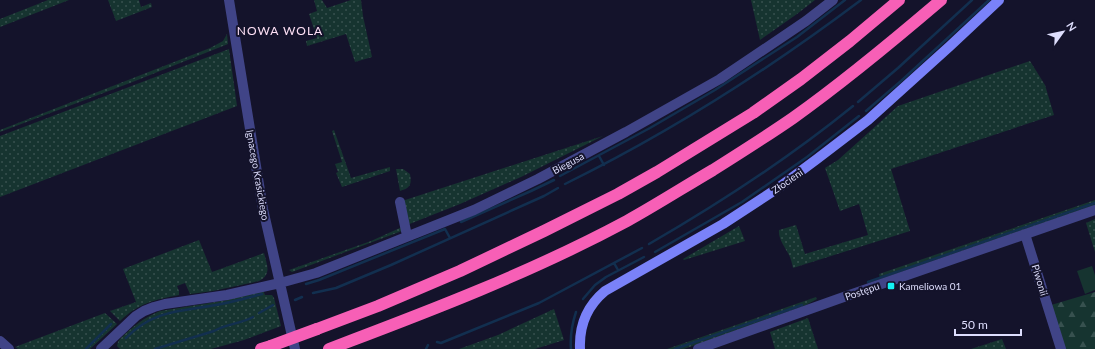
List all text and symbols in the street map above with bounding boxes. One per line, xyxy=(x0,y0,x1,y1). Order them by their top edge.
north arrow xyxy=(1043,12,1083,52)
text: N xyxy=(1064,19,1080,33)
district label: NOWA WOLA xyxy=(237,23,323,38)
street label: Ignacego Krasickiego xyxy=(244,129,272,222)
street label: Biegusa xyxy=(550,150,586,176)
street label: Złocieni xyxy=(769,166,805,196)
street label: Piwonii xyxy=(1030,263,1050,297)
street label: Postępu xyxy=(843,280,881,302)
place label: Kameliowa 01 xyxy=(899,280,962,292)
marker: Kameliowa 01 xyxy=(886,281,896,291)
scale bar xyxy=(955,311,1021,337)
text: 50 m xyxy=(961,317,988,332)

